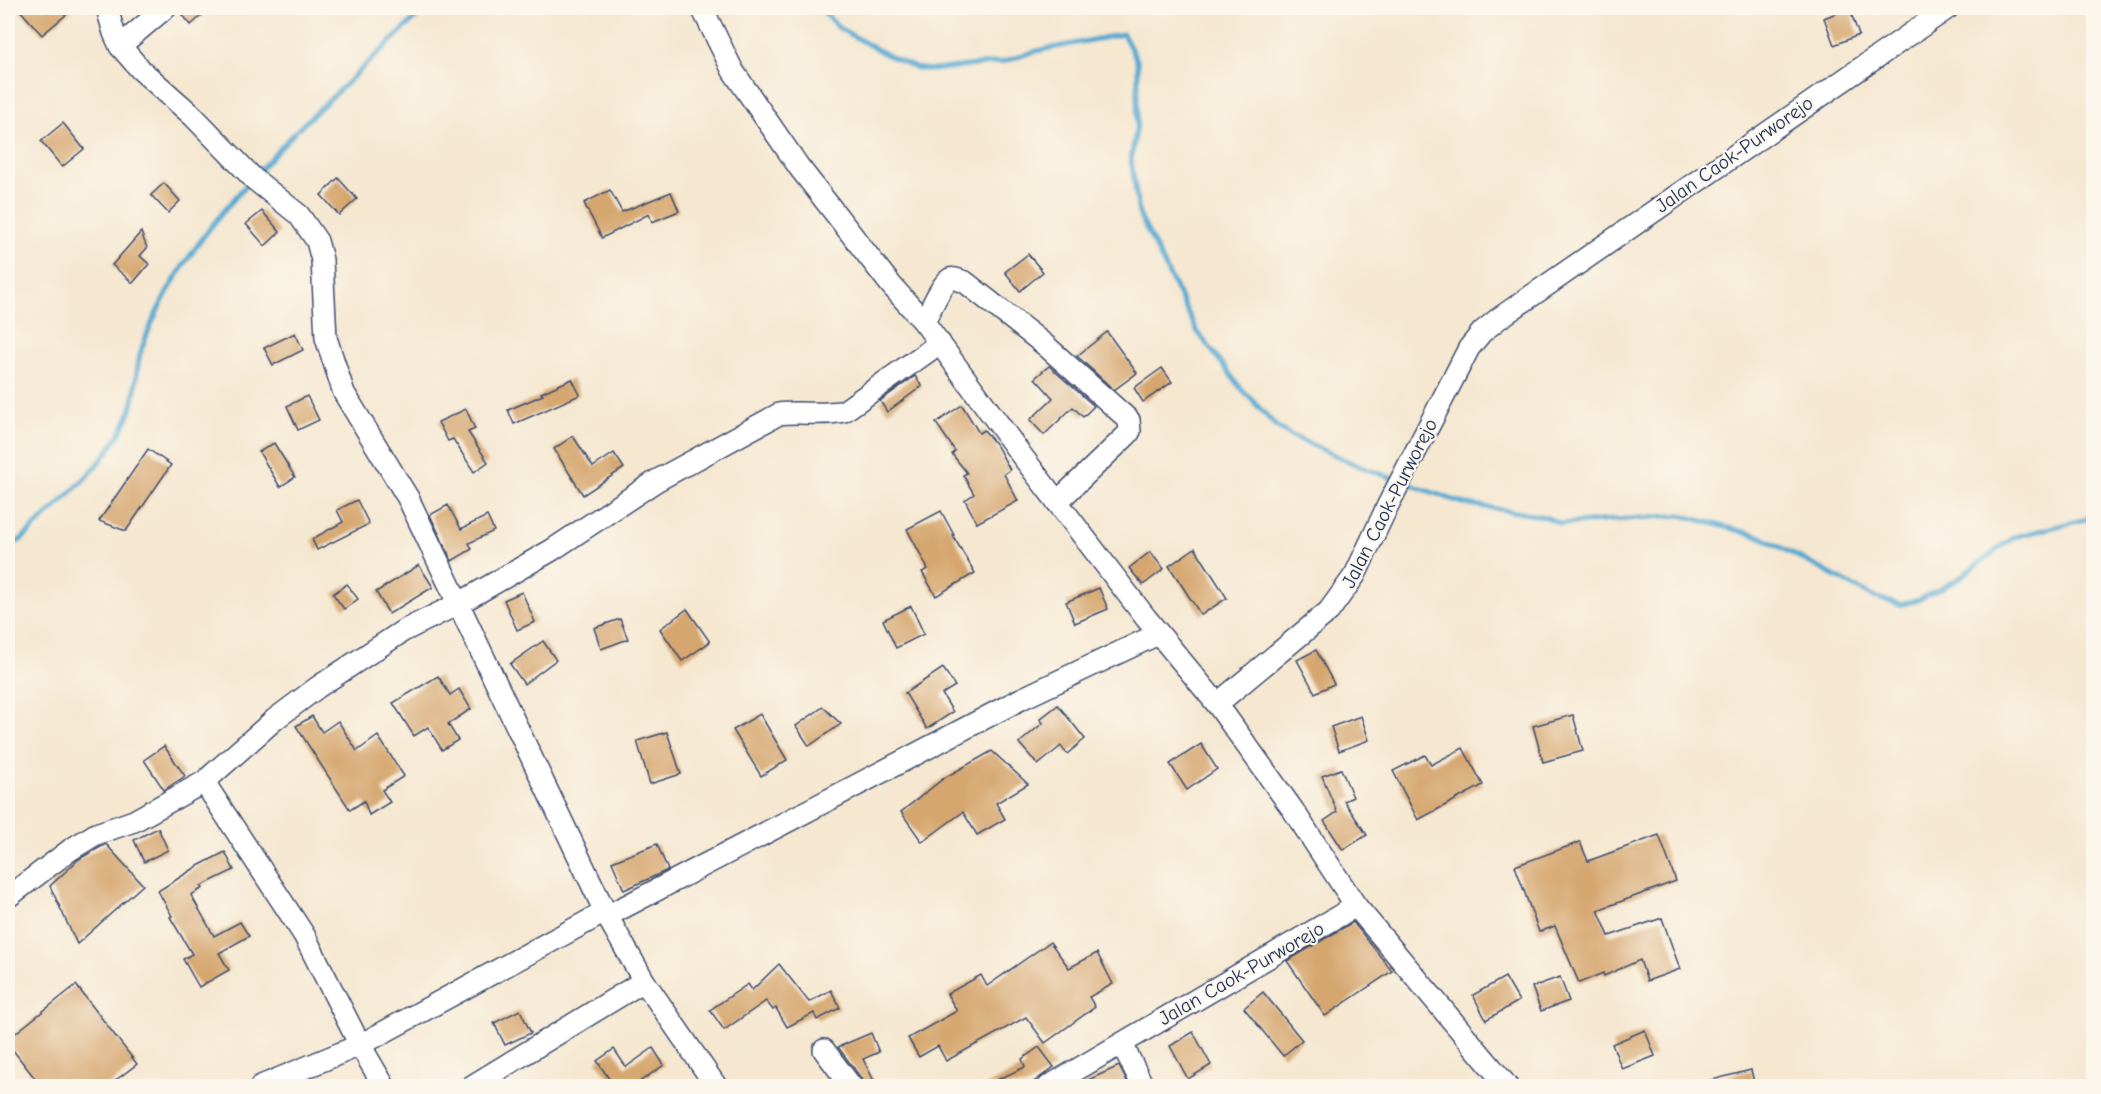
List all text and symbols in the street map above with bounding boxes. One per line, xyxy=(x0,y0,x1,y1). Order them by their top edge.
street label: Jalan Caok-Purworejo xyxy=(1651,91,1818,218)
street label: Jalan Caok-Purworejo xyxy=(1337,415,1442,592)
street label: Jalan Caok-Purworejo xyxy=(1154,917,1328,1030)

